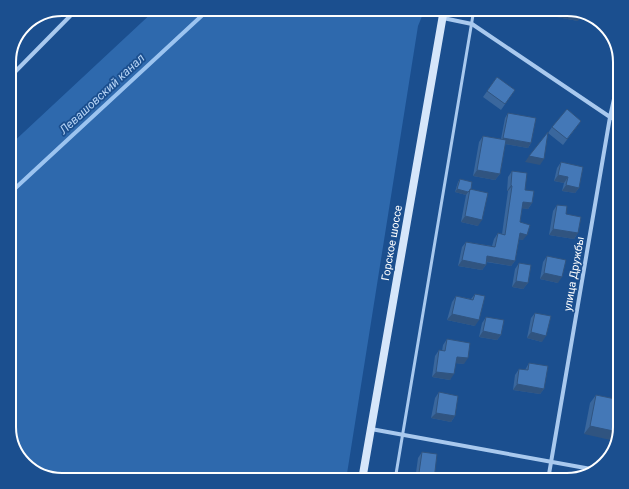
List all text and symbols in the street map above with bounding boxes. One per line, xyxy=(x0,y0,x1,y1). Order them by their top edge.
water label: Левашовский канал xyxy=(56,51,148,138)
street label: Горское шоссе xyxy=(379,204,405,282)
street label: улица Дружбы xyxy=(561,236,587,312)

